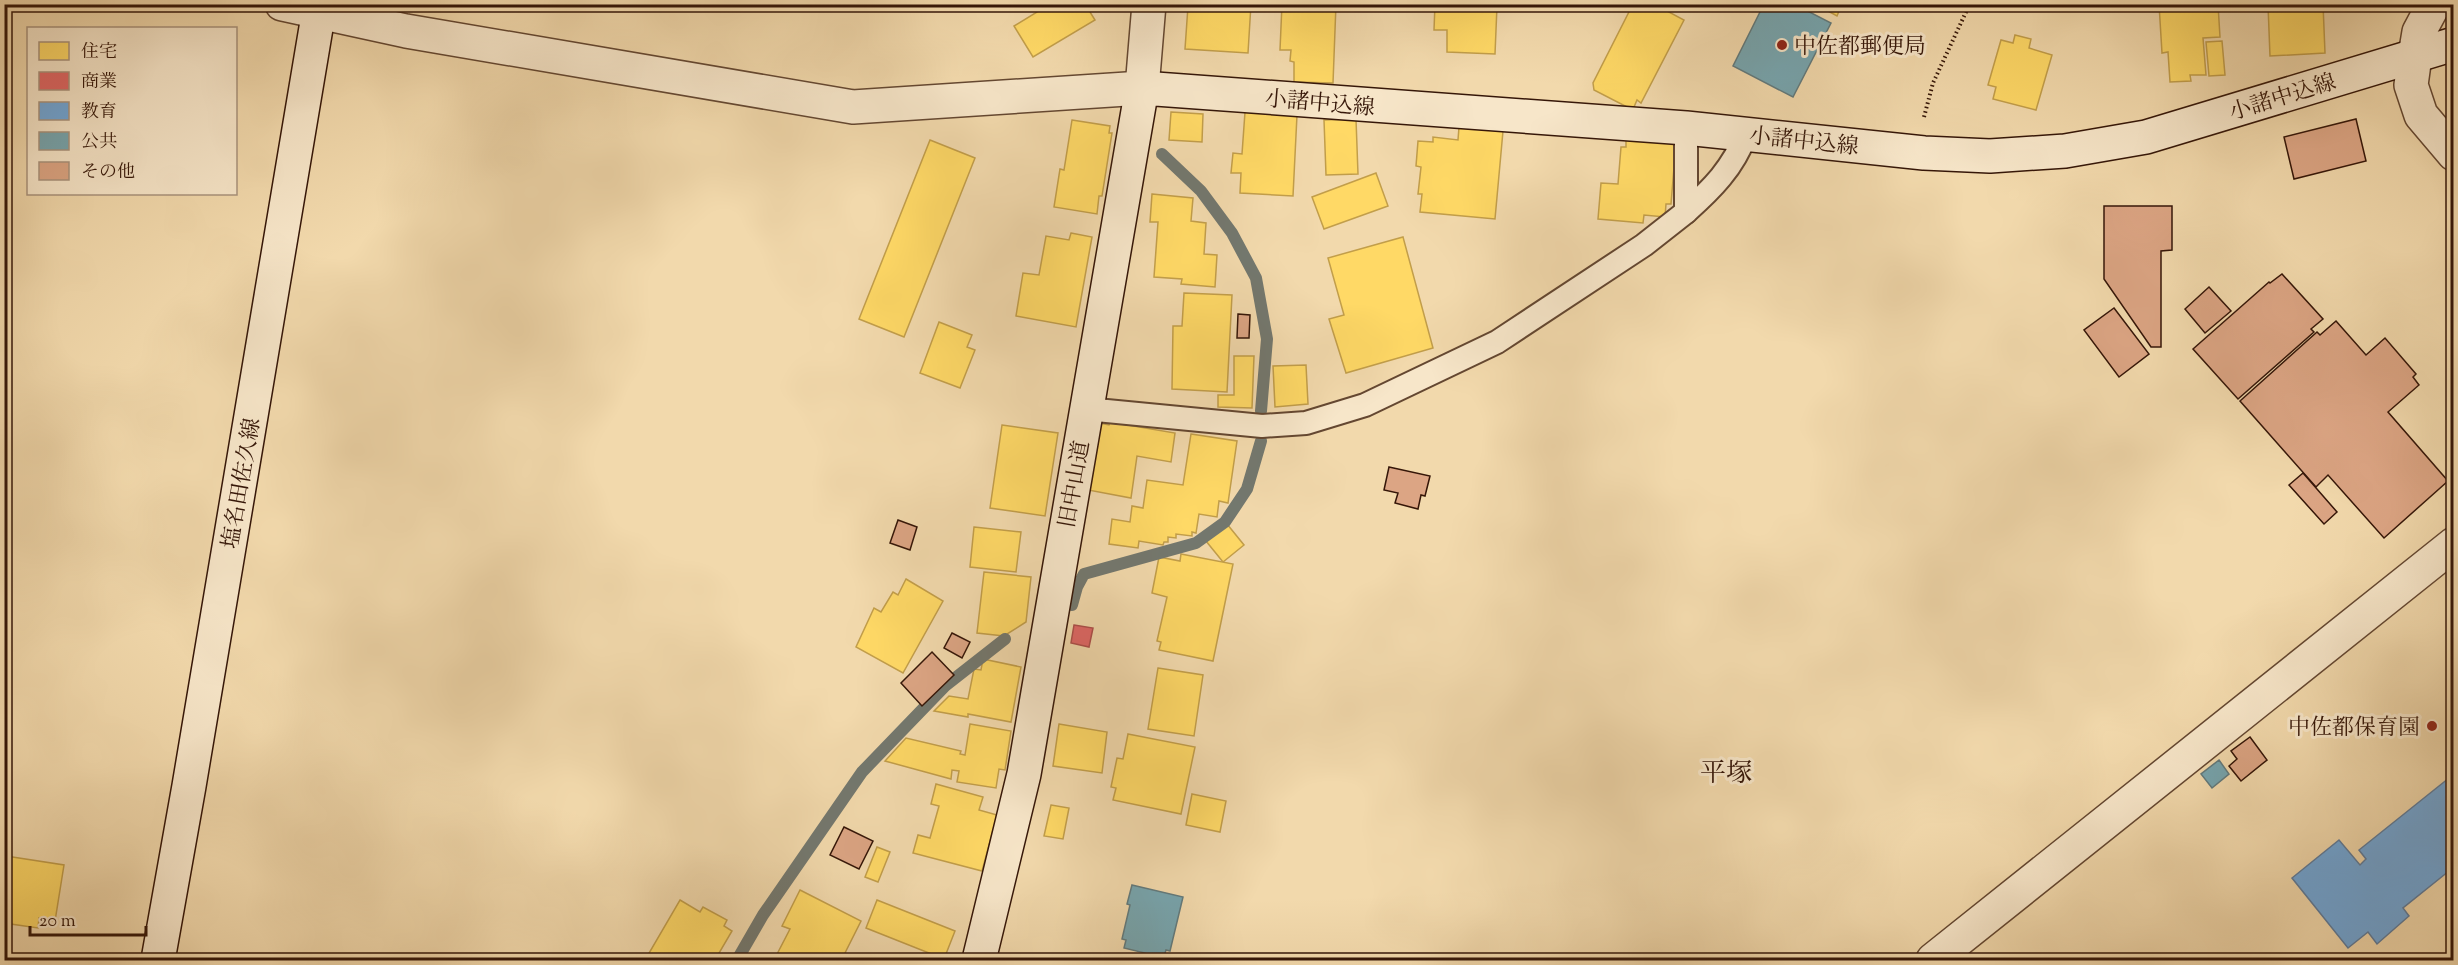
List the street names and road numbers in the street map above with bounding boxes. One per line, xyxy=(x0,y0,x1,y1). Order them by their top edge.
street label: 小諸中込線 xyxy=(2226,67,2340,130)
street label: 小諸中込線 xyxy=(1264,84,1376,126)
street label: 小諸中込線 xyxy=(1747,121,1860,165)
street label: 塩名田佐久線 xyxy=(216,416,270,551)
street label: 旧中山道 xyxy=(1053,438,1099,531)

